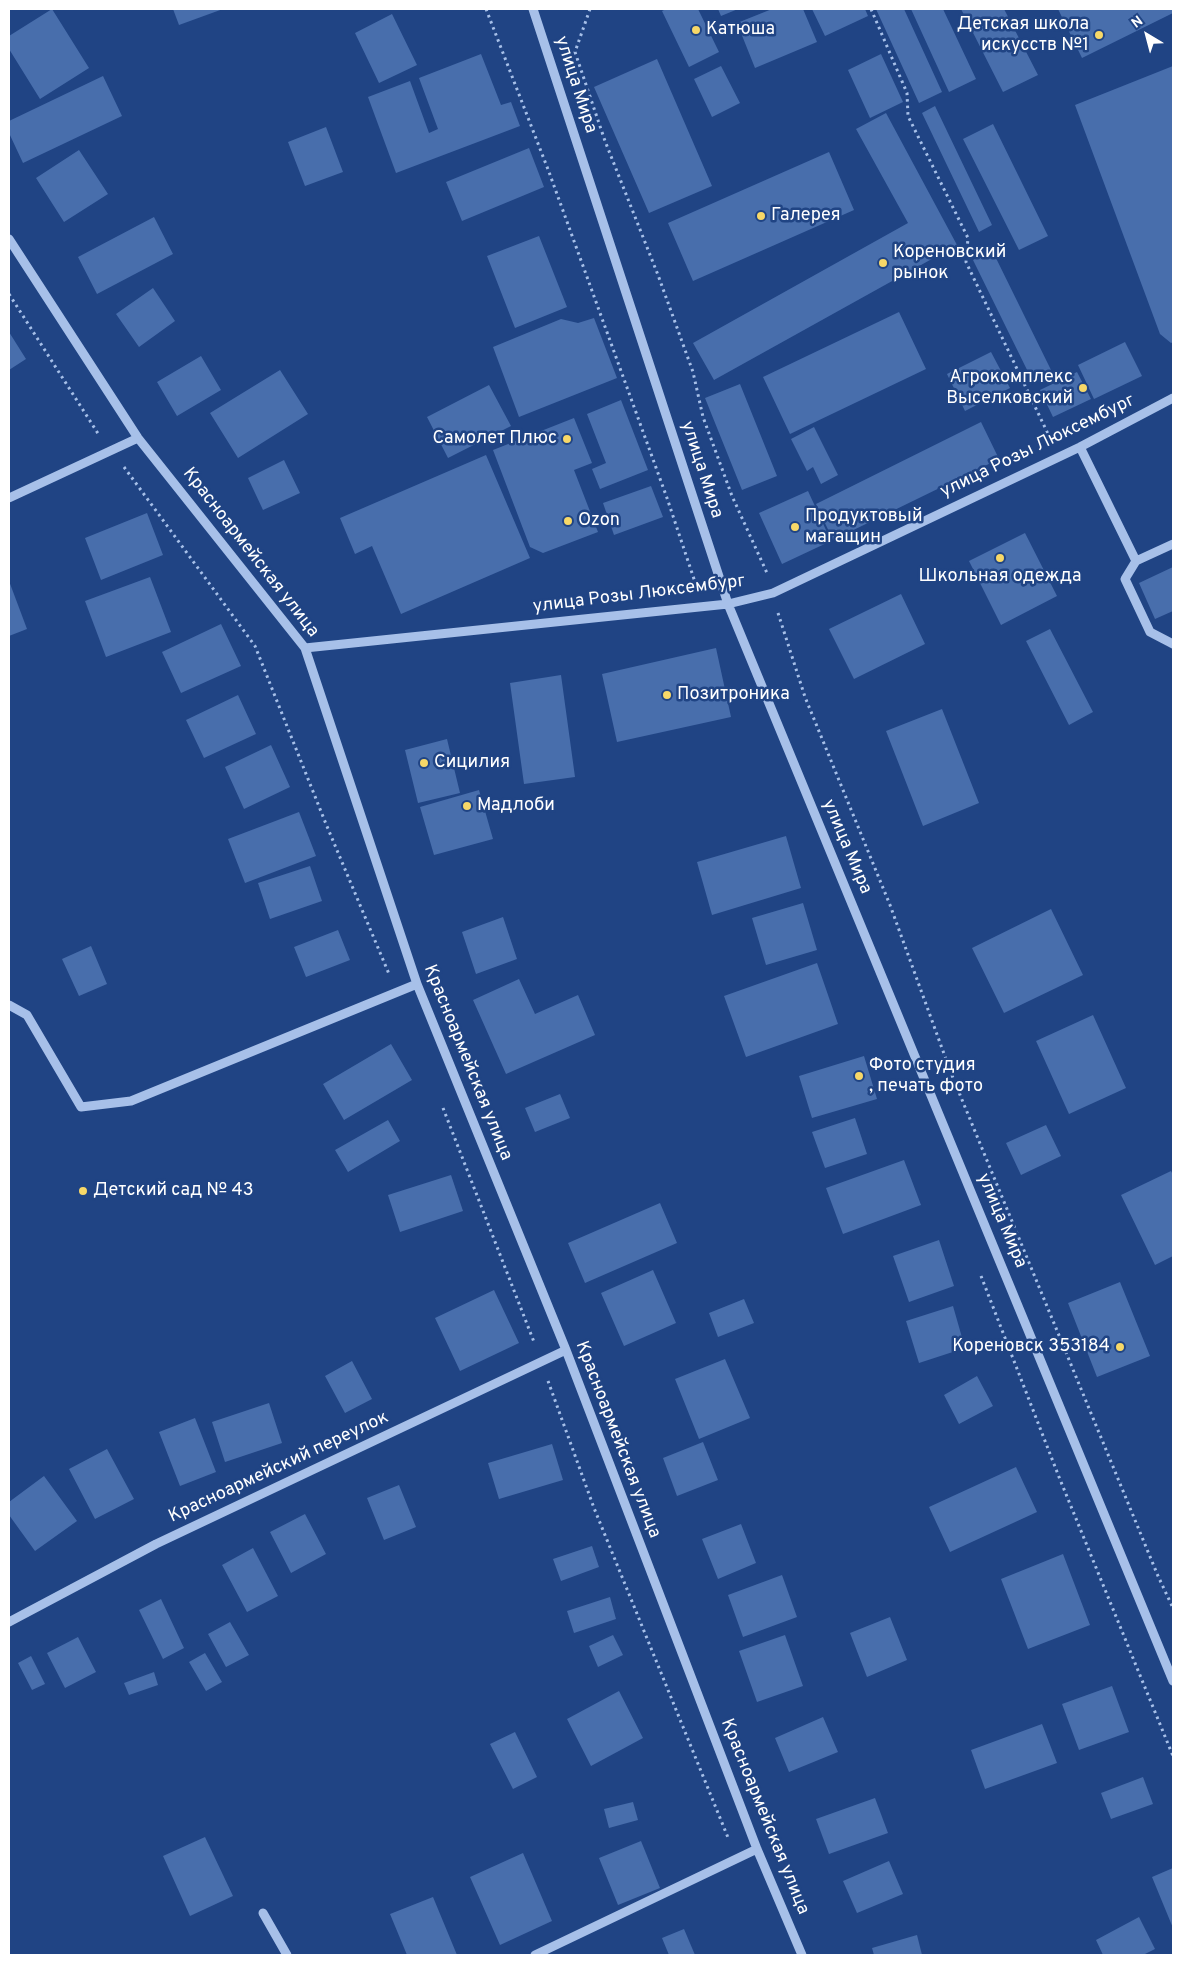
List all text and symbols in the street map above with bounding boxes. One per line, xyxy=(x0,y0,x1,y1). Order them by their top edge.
north arrow xyxy=(1122,10,1172,60)
text: N xyxy=(1129,13,1147,32)
place label: Детская школа искусств №1 xyxy=(957,14,1089,56)
place label: Катюша xyxy=(706,19,775,41)
marker: Катюша xyxy=(690,24,702,36)
marker: Детская школа искусств №1 xyxy=(1093,29,1105,41)
street label: улица Мира xyxy=(549,34,601,136)
place label: Галерея xyxy=(771,205,841,227)
marker: Галерея xyxy=(755,210,767,222)
place label: Кореновский рынок xyxy=(893,242,1006,284)
marker: Кореновский рынок xyxy=(877,257,889,269)
place label: Агрокомплекс Выселковский xyxy=(946,367,1073,409)
marker: Агрокомплекс Выселковский xyxy=(1077,382,1089,394)
street label: улица Розы Люксембург xyxy=(937,390,1139,504)
street label: улица Мира xyxy=(675,419,727,521)
place label: Самолет Плюс xyxy=(432,428,557,450)
marker: Самолет Плюс xyxy=(561,433,573,445)
street label: Красноармейская улица xyxy=(177,464,323,642)
place label: Продуктовый магащин xyxy=(805,506,923,548)
place label: Ozon xyxy=(578,510,620,532)
marker: Ozon xyxy=(562,515,574,527)
marker: Продуктовый магащин xyxy=(789,521,801,533)
marker: Школьная одежда xyxy=(994,552,1006,564)
place label: Школьная одежда xyxy=(918,566,1082,588)
street label: улица Розы Люксембург xyxy=(532,571,746,619)
place label: Позитроника xyxy=(677,684,790,706)
marker: Позитроника xyxy=(661,689,673,701)
place label: Сицилия xyxy=(434,752,510,774)
marker: Сицилия xyxy=(418,757,430,769)
place label: Мадлоби xyxy=(477,795,555,817)
street label: улица Мира xyxy=(816,796,876,898)
marker: Мадлоби xyxy=(461,800,473,812)
street label: Красноармейская улица xyxy=(418,962,516,1164)
place label: Фото студия , печать фото xyxy=(869,1055,983,1098)
marker: Фото студия , печать фото xyxy=(853,1070,865,1082)
street label: улица Мира xyxy=(971,1170,1031,1272)
place label: Детский сад № 43 xyxy=(93,1180,254,1202)
marker: Детский сад № 43 xyxy=(77,1185,89,1197)
place label: Кореновск 353184 xyxy=(952,1336,1110,1358)
street label: Красноармейская улица xyxy=(569,1338,665,1542)
marker: Кореновск 353184 xyxy=(1114,1341,1126,1353)
street label: Красноармейский переулок xyxy=(166,1407,392,1529)
street label: Красноармейская улица xyxy=(715,1716,813,1918)

